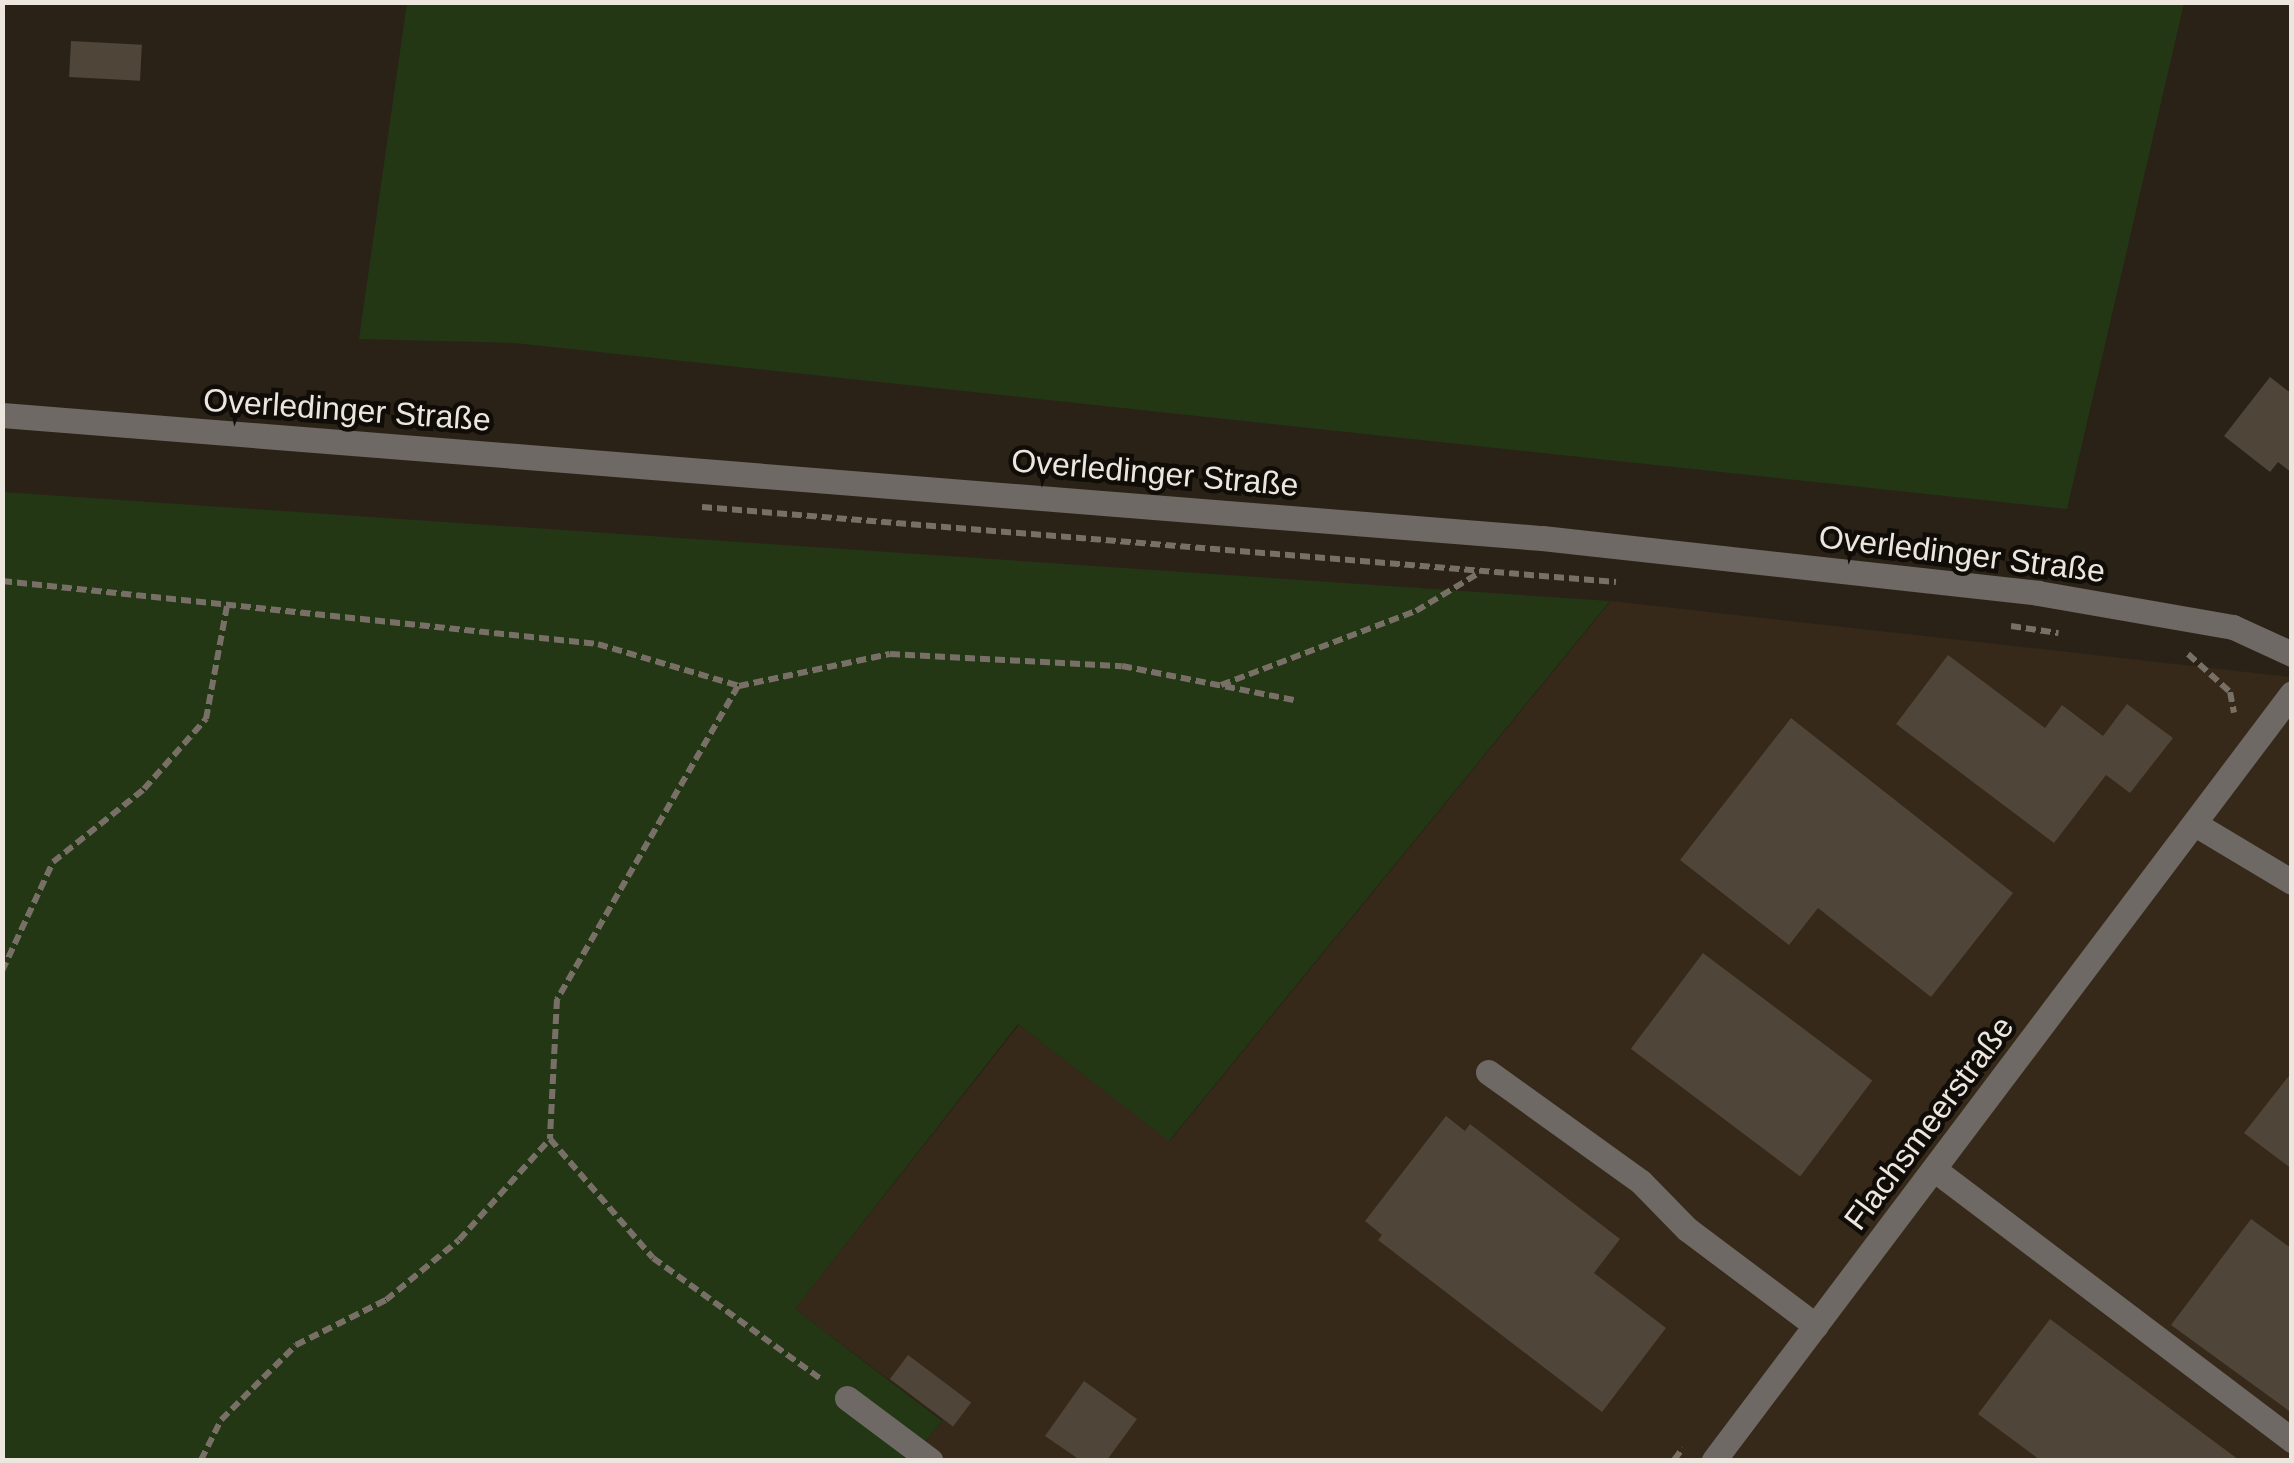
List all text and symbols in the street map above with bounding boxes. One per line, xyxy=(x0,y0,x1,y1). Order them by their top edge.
street label: Overledinger Straße xyxy=(202,381,492,439)
street label: Overledinger Straße xyxy=(1010,441,1300,505)
street label: Overledinger Straße xyxy=(1817,517,2107,591)
street label: Flachsmeerstraße xyxy=(1836,1008,2022,1238)

